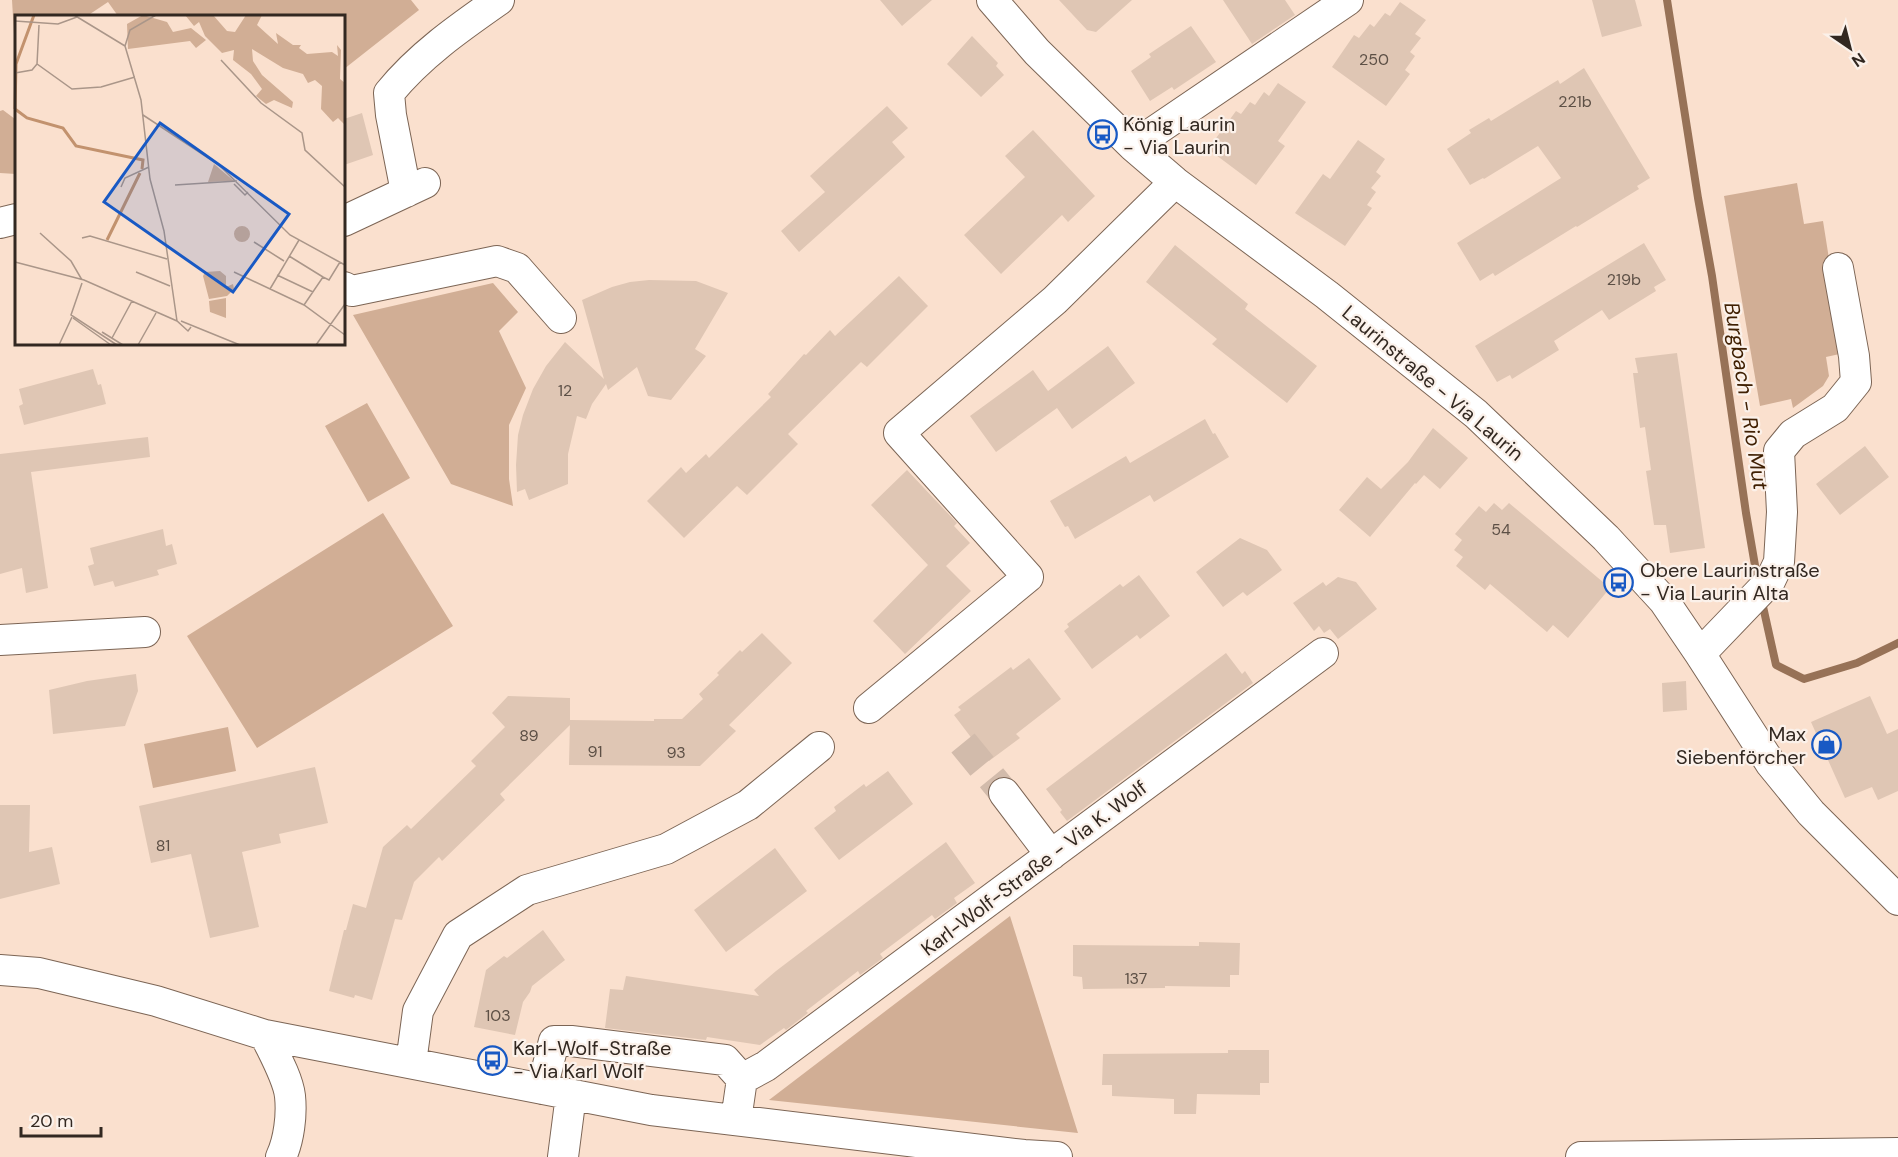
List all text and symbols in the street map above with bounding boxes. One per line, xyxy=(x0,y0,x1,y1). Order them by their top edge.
inset map xyxy=(15,15,345,345)
north arrow xyxy=(1820,18,1880,78)
text: N xyxy=(1848,48,1869,72)
house number: 250 xyxy=(1359,49,1389,70)
house number: 221b xyxy=(1558,91,1592,112)
place label: König Laurin - Via Laurin xyxy=(1123,111,1235,160)
bus stop icon: König Laurin - Via Laurin xyxy=(1086,119,1118,151)
house number: 219b xyxy=(1607,269,1641,290)
street label: Laurinstraße - Via Laurin xyxy=(1337,299,1529,467)
water label: Burgbach - Rio Mut xyxy=(1717,300,1775,493)
house number: 12 xyxy=(558,380,572,401)
house number: 54 xyxy=(1491,519,1511,540)
place label: Obere Laurinstraße - Via Laurin Alta xyxy=(1640,557,1820,606)
bus stop icon: Obere Laurinstraße - Via Laurin Alta xyxy=(1603,566,1635,598)
place label: Max Siebenförcher xyxy=(1676,721,1806,770)
house number: 89 xyxy=(519,725,539,746)
shop icon: Max Siebenförcher xyxy=(1811,729,1843,761)
house number: 91 xyxy=(588,741,602,762)
house number: 93 xyxy=(666,742,686,763)
street label: Karl-Wolf-Straße - Via K. Wolf xyxy=(916,774,1152,962)
house number: 81 xyxy=(156,835,170,856)
house number: 137 xyxy=(1125,968,1147,989)
house number: 103 xyxy=(485,1005,511,1026)
place label: Karl-Wolf-Straße - Via Karl Wolf xyxy=(513,1035,671,1084)
bus stop icon: Karl-Wolf-Straße - Via Karl Wolf xyxy=(476,1044,508,1076)
scale bar xyxy=(21,1100,100,1138)
text: 20 m xyxy=(30,1109,73,1133)

